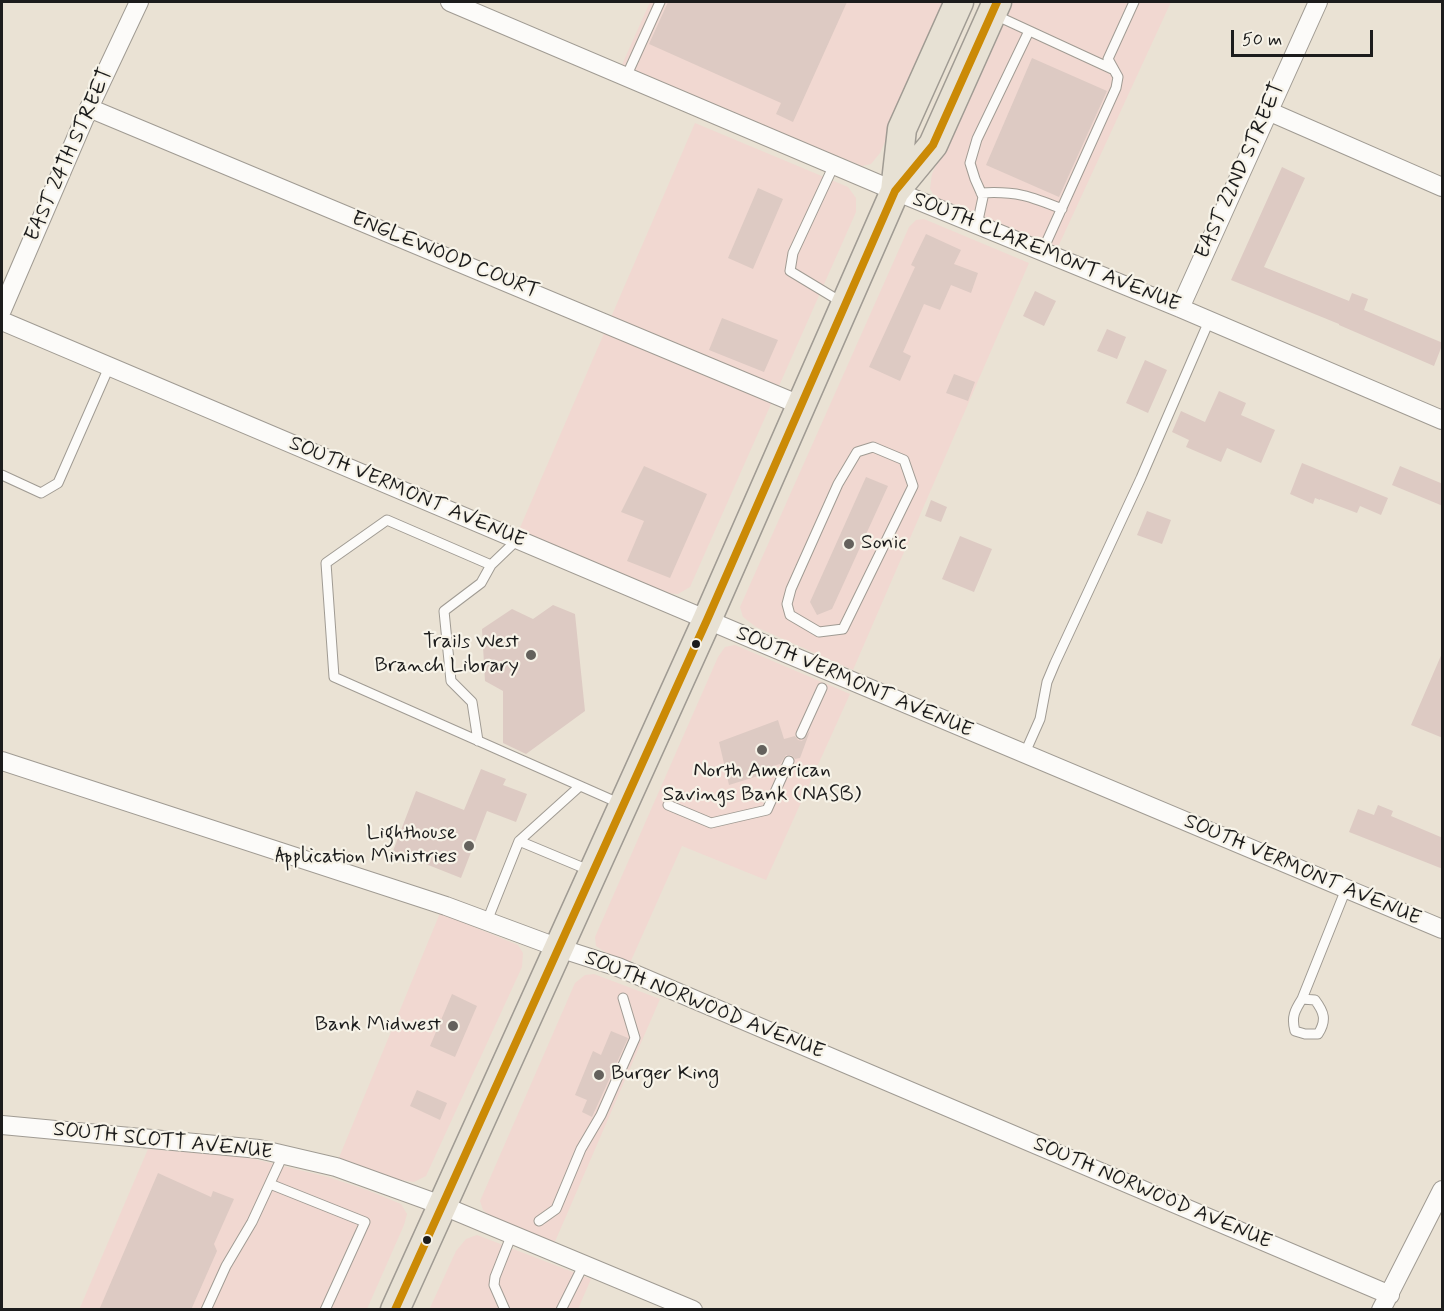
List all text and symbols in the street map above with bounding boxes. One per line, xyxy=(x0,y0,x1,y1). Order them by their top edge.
scale bar xyxy=(1234,18,1376,56)
text: 50 m xyxy=(1242,28,1282,52)
street label: EAST 24TH STREET xyxy=(20,64,120,246)
street label: EAST 22ND STREET xyxy=(1191,79,1291,263)
street label: SOUTH CLAREMONT AVENUE xyxy=(908,188,1184,318)
street label: ENGLEWOOD COURT xyxy=(347,207,543,305)
street label: SOUTH VERMONT AVENUE xyxy=(285,432,529,554)
place label: Sonic xyxy=(861,531,907,557)
marker: Sonic xyxy=(842,537,856,551)
street label: SOUTH VERMONT AVENUE xyxy=(732,622,976,744)
place label: Trails West Branch Library xyxy=(374,630,519,680)
unlabelled marker xyxy=(690,638,702,650)
marker: Trails West Branch Library xyxy=(524,648,538,662)
marker: North American Savings Bank (NASB) xyxy=(755,743,769,757)
place label: North American Savings Bank (NASB) xyxy=(663,759,861,809)
street label: SOUTH VERMONT AVENUE xyxy=(1180,810,1424,932)
place label: Lighthouse Application Ministries xyxy=(275,821,457,871)
marker: Lighthouse Application Ministries xyxy=(462,839,476,853)
street label: SOUTH NORWOOD AVENUE xyxy=(580,946,828,1066)
place label: Bank Midwest xyxy=(315,1013,441,1039)
marker: Bank Midwest xyxy=(446,1019,460,1033)
place label: Burger King xyxy=(611,1062,719,1088)
marker: Burger King xyxy=(592,1068,606,1082)
street label: SOUTH SCOTT AVENUE xyxy=(52,1118,274,1166)
street label: SOUTH NORWOOD AVENUE xyxy=(1029,1132,1275,1256)
unlabelled marker xyxy=(421,1234,433,1246)

